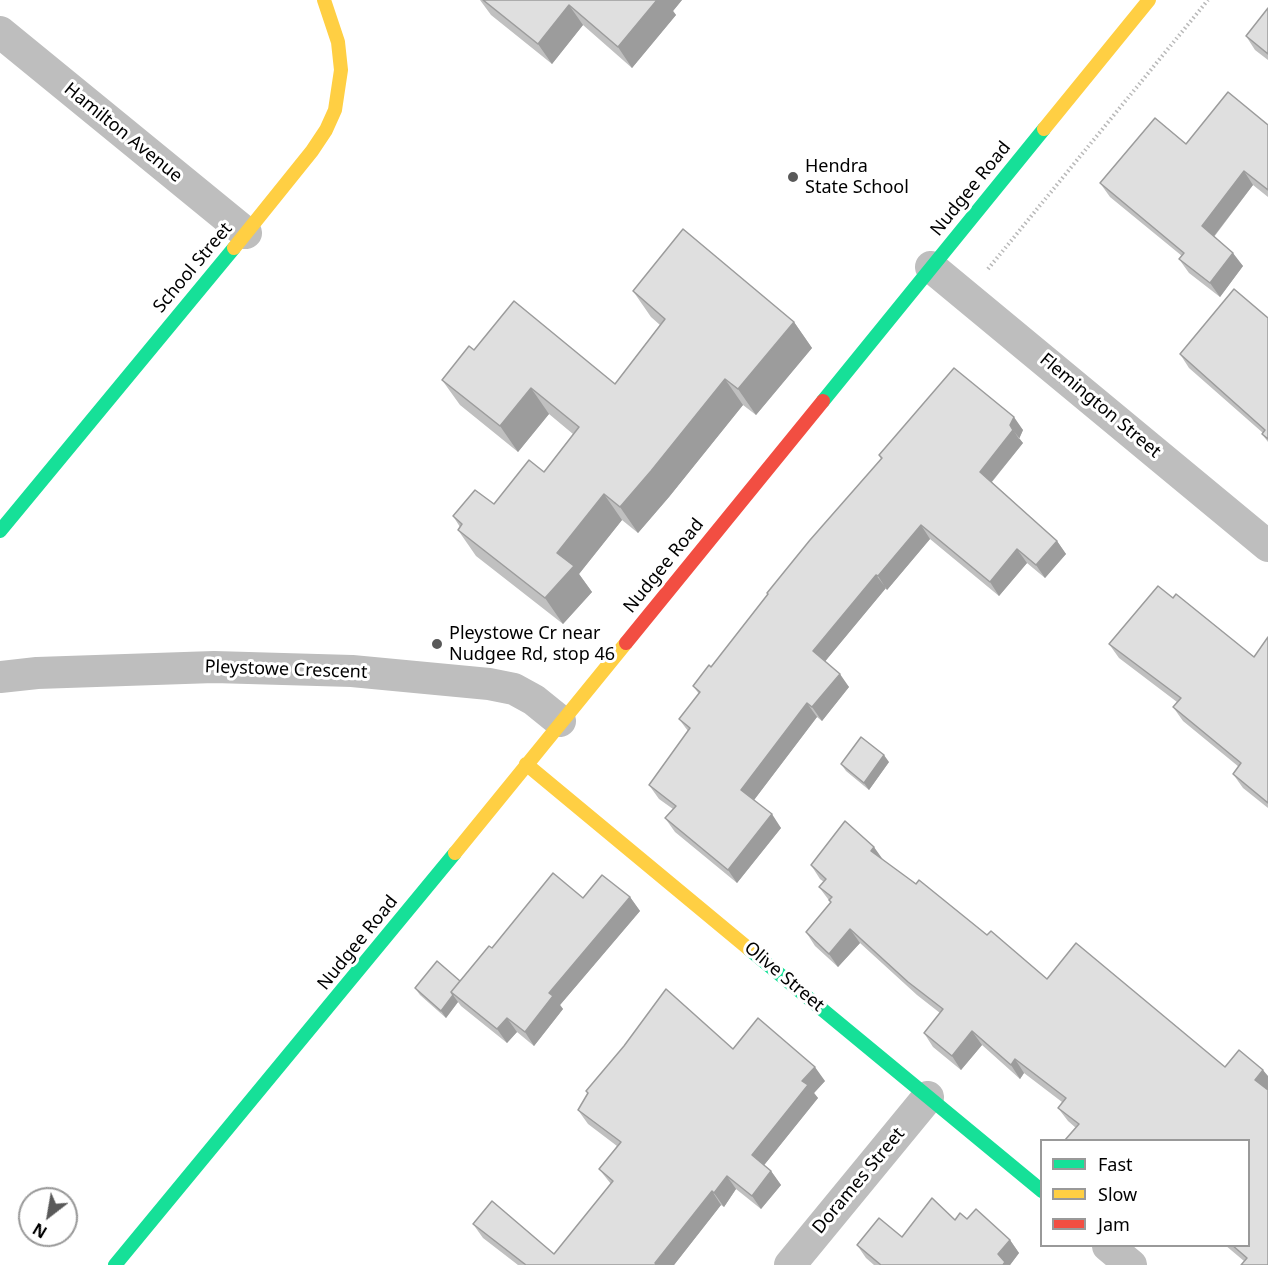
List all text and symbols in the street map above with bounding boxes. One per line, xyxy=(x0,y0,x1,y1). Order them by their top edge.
street label: Hamilton Avenue xyxy=(59,79,187,187)
street label: Nudgee Road xyxy=(926,137,1016,241)
place label: Hendra State School xyxy=(805,156,909,198)
marker: Hendra State School xyxy=(786,170,800,184)
street label: School Street xyxy=(149,219,237,317)
street label: Flemington Street xyxy=(1035,349,1165,463)
street label: Nudgee Road xyxy=(619,514,709,618)
place label: Pleystowe Cr near Nudgee Rd, stop 46 xyxy=(449,623,615,666)
marker: Pleystowe Cr near Nudgee Rd, stop 46 xyxy=(430,637,444,651)
street label: Pleystowe Crescent xyxy=(204,656,368,684)
street label: Nudgee Road xyxy=(313,891,403,995)
street label: Olive Street xyxy=(740,937,828,1017)
street label: Dorames Street xyxy=(808,1124,910,1238)
legend xyxy=(1040,1139,1250,1247)
text: Fast xyxy=(1098,1152,1133,1176)
text: Slow xyxy=(1098,1182,1137,1206)
north arrow xyxy=(18,1187,78,1247)
text: Jam xyxy=(1098,1212,1130,1236)
text: N xyxy=(29,1218,51,1243)

